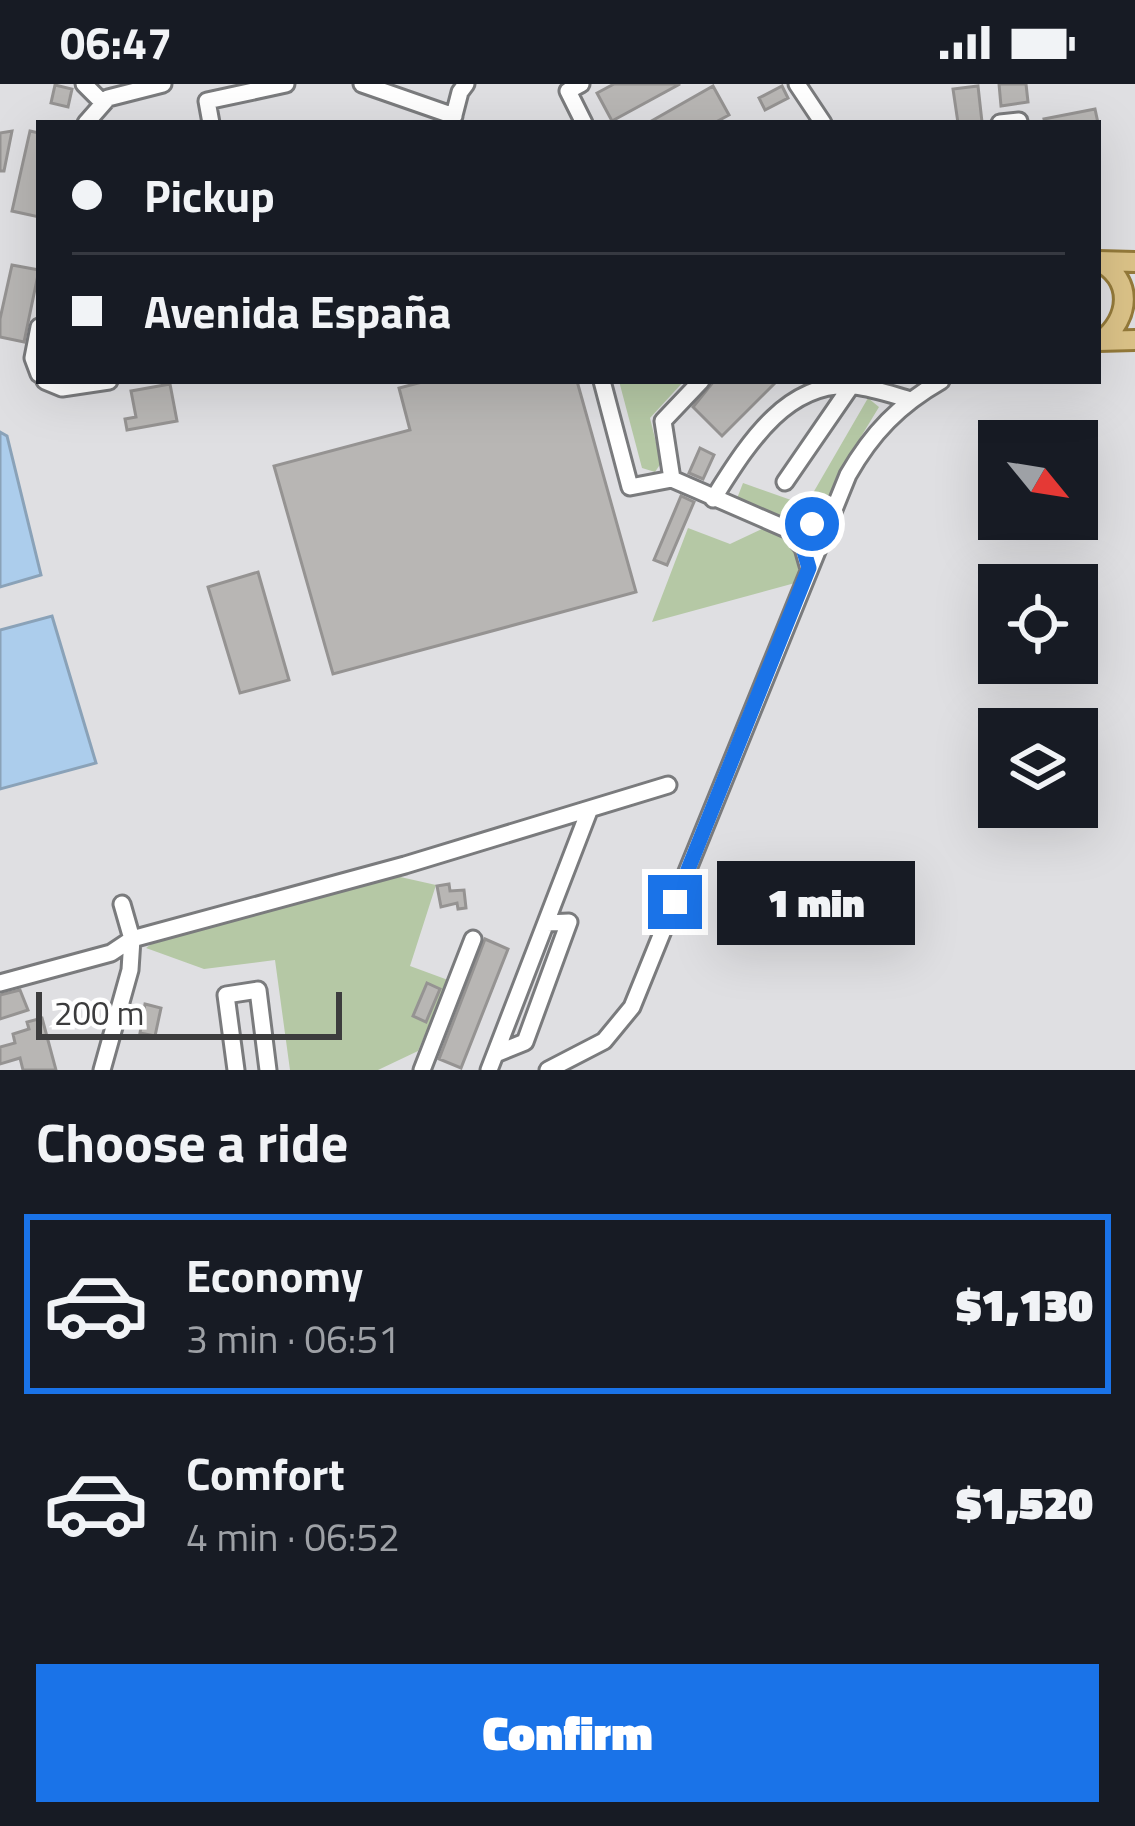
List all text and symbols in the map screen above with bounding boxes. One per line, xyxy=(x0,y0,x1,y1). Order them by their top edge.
text: 06:47 xyxy=(60,8,172,76)
text: Pickup xyxy=(144,161,275,229)
text: Avenida España xyxy=(144,277,451,345)
north arrow xyxy=(978,420,1098,540)
map controls xyxy=(978,420,1098,828)
route start xyxy=(785,497,839,551)
button: locate xyxy=(978,564,1098,684)
button: layers xyxy=(978,708,1098,828)
callout: 1 min xyxy=(717,860,915,944)
text: 1 min xyxy=(768,873,864,932)
route end xyxy=(648,875,702,929)
scale bar xyxy=(36,986,342,1039)
text: 200 m xyxy=(54,988,144,1038)
text: Choose a ride xyxy=(36,1101,348,1183)
text: Economy xyxy=(186,1241,363,1309)
icon: car xyxy=(42,1250,150,1358)
text: $1,130 xyxy=(956,1270,1093,1338)
text: 3 min · 06:51 xyxy=(186,1309,400,1368)
text: Comfort xyxy=(186,1439,345,1507)
icon: car xyxy=(42,1448,150,1556)
text: $1,520 xyxy=(956,1468,1093,1536)
text: 4 min · 06:52 xyxy=(186,1507,400,1566)
button: Confirm xyxy=(36,1664,1099,1802)

